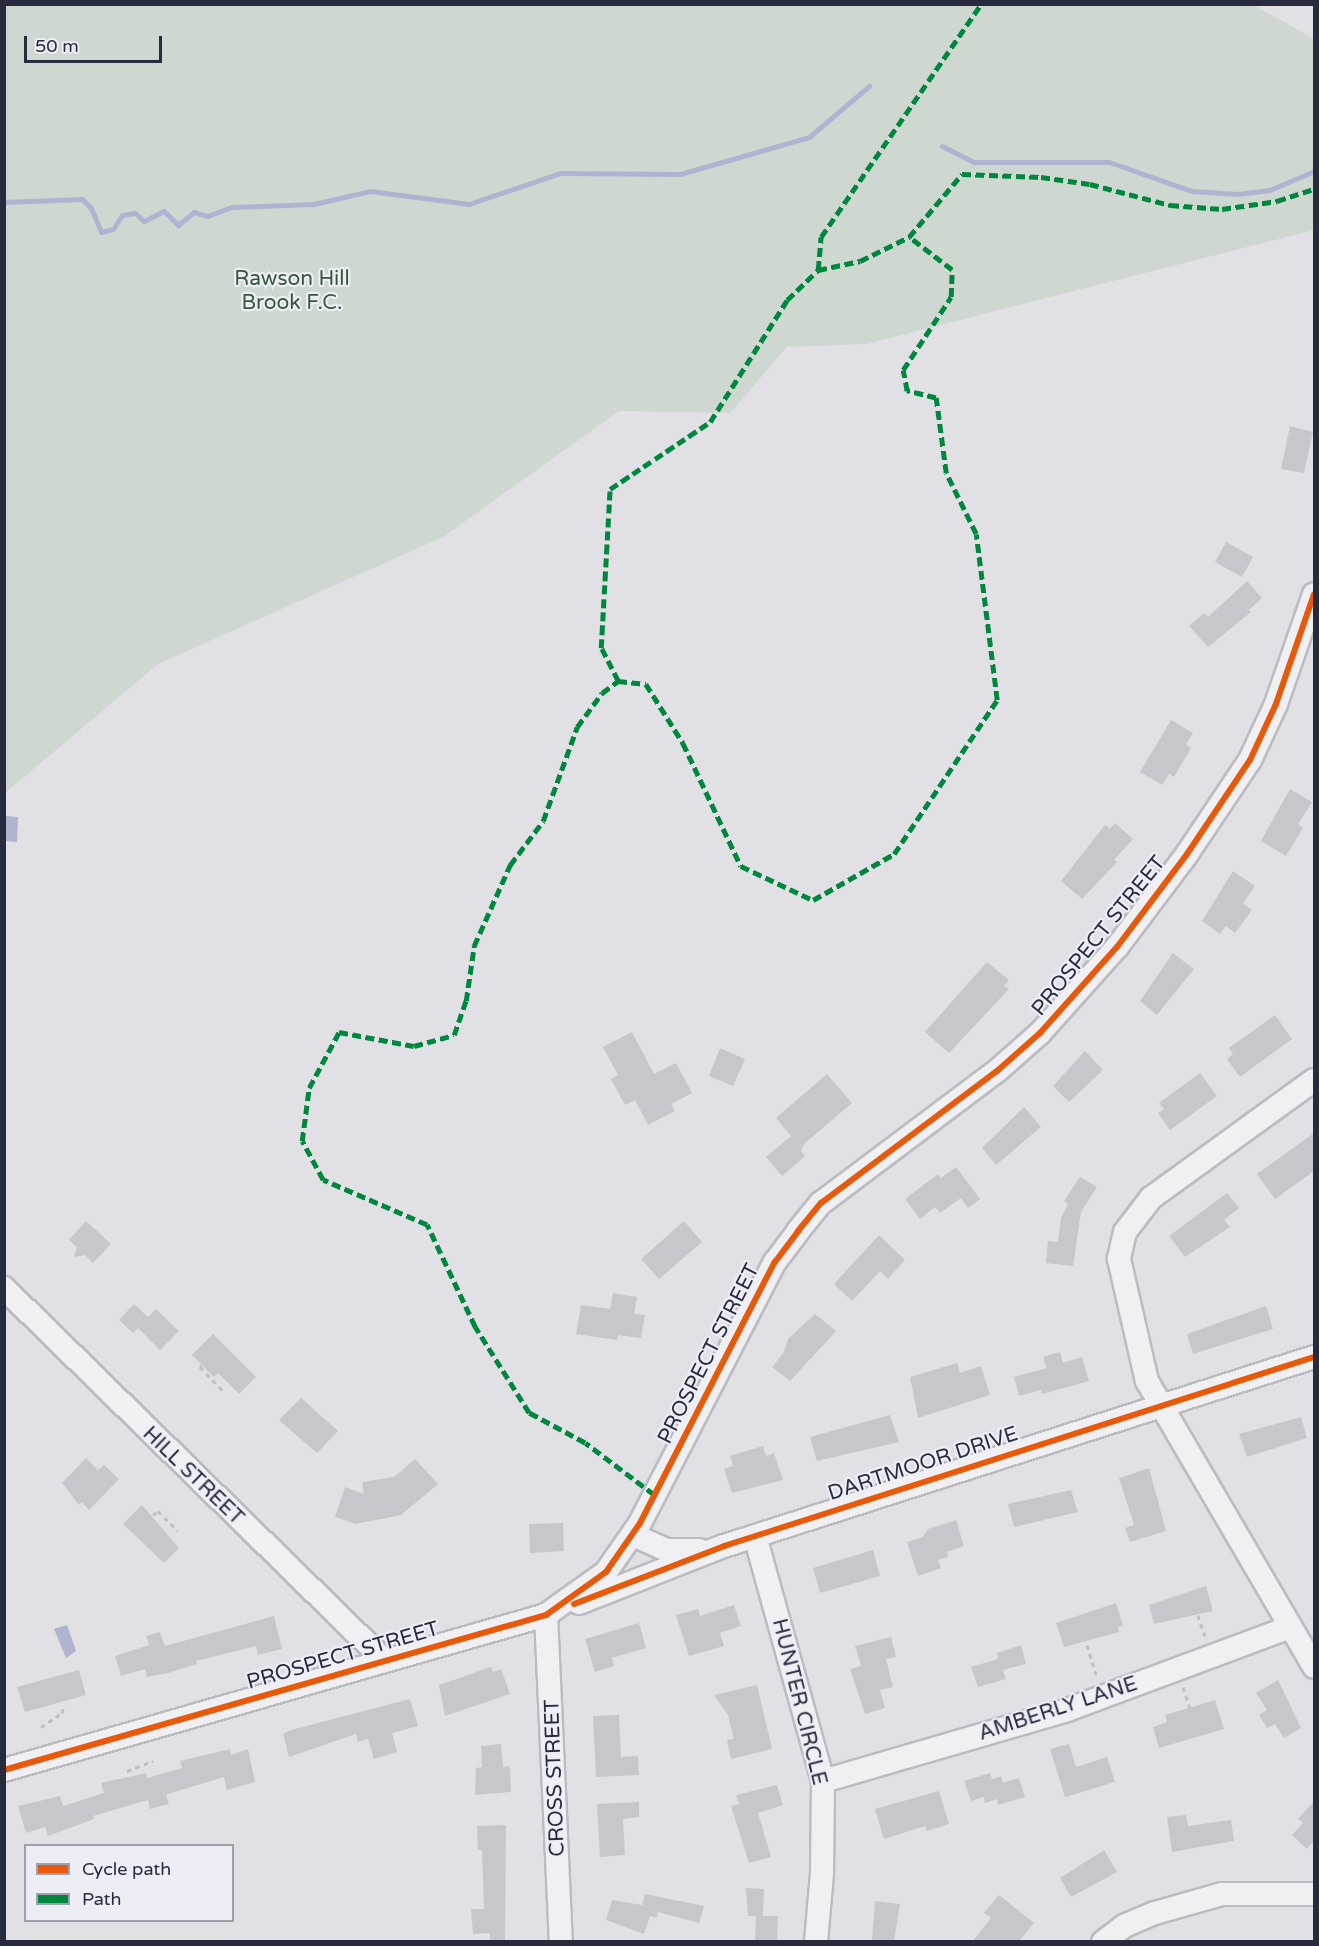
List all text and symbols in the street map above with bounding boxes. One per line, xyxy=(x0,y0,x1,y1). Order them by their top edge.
scale bar xyxy=(27,24,165,62)
text: 50 m xyxy=(35,35,79,57)
park label: Rawson Hill Brook F.C. xyxy=(234,266,350,316)
street label: PROSPECT STREET xyxy=(1027,851,1171,1021)
street label: PROSPECT STREET xyxy=(653,1260,765,1448)
street label: HILL STREET xyxy=(137,1421,249,1531)
street label: DARTMOOR DRIVE xyxy=(825,1421,1021,1507)
street label: PROSPECT STREET xyxy=(244,1616,442,1696)
street label: HUNTER CIRCLE xyxy=(766,1616,832,1788)
street label: AMBERLY LANE xyxy=(975,1671,1141,1747)
street label: CROSS STREET xyxy=(540,1699,570,1857)
legend xyxy=(24,1844,234,1922)
text: Cycle path xyxy=(82,1858,171,1880)
text: Path xyxy=(82,1888,121,1910)

